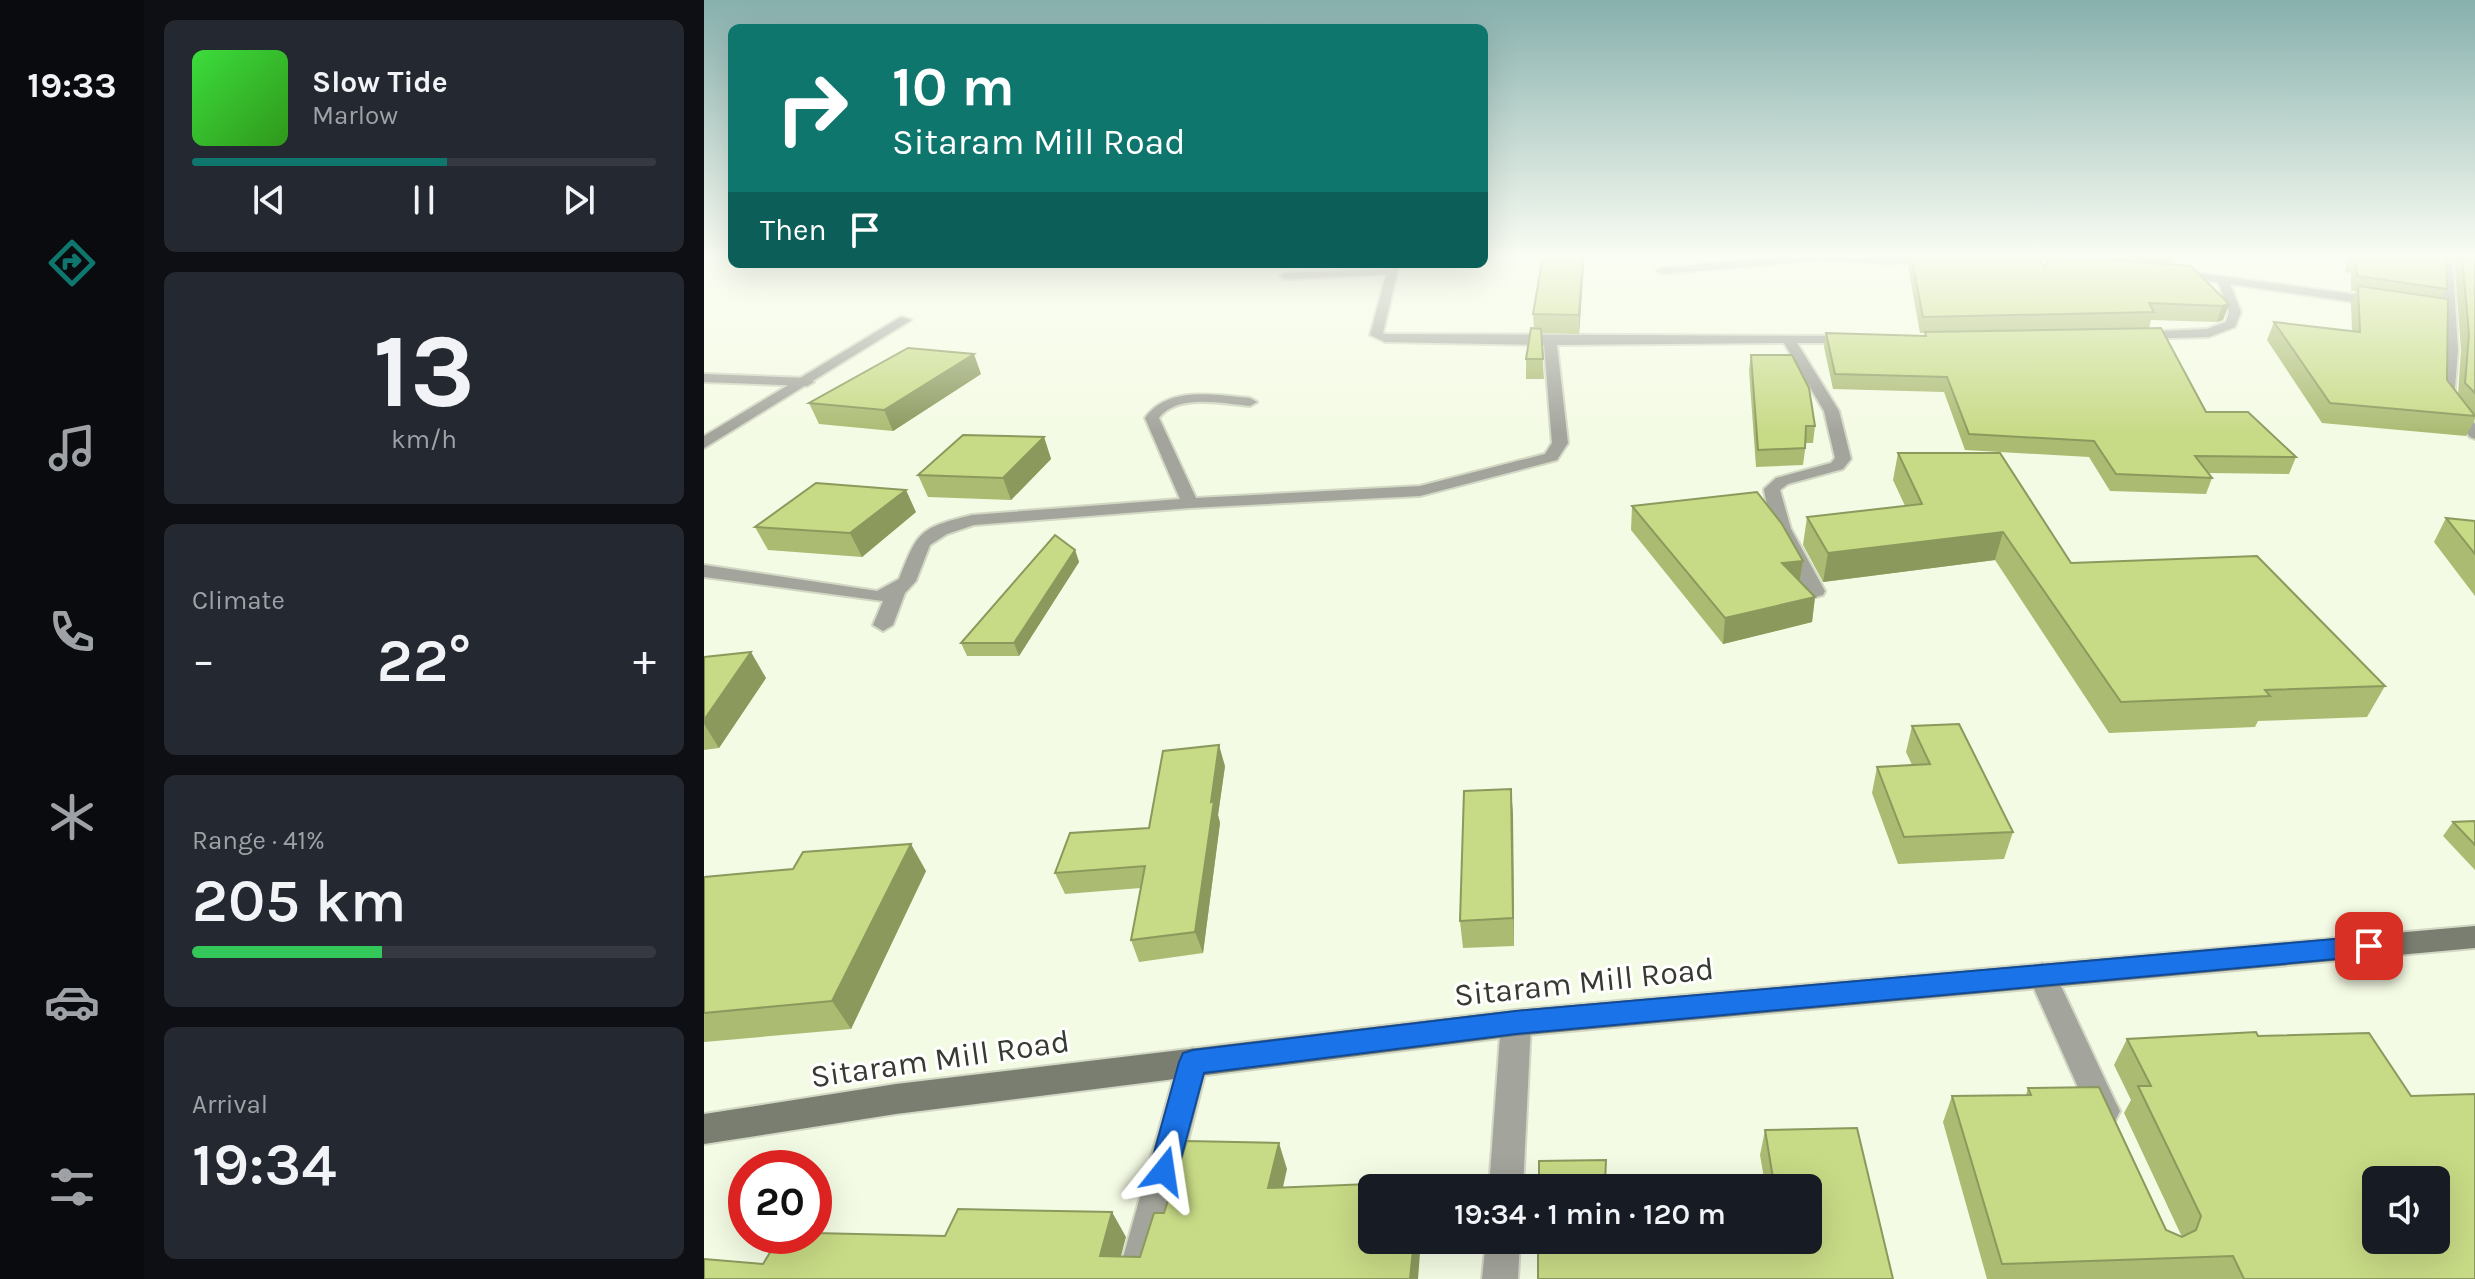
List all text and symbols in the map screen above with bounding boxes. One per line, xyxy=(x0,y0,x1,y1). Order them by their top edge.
text: 10 m xyxy=(892,54,1015,119)
icon: right xyxy=(760,56,864,160)
text: 19:33 xyxy=(27,64,117,106)
text: Slow Tide xyxy=(312,64,448,100)
text: Marlow xyxy=(312,100,398,131)
text: Sitaram Mill Road xyxy=(892,121,1186,163)
icon: previous xyxy=(247,178,291,222)
icon: pause xyxy=(402,178,446,222)
icon: next xyxy=(557,178,601,222)
icon: arrive xyxy=(843,208,887,252)
text: Then xyxy=(760,212,827,248)
icon: directions xyxy=(44,235,100,291)
text: 13 xyxy=(373,311,475,432)
icon: music xyxy=(44,420,100,476)
text: km/h xyxy=(391,424,457,455)
text: Climate xyxy=(192,585,285,616)
icon: phone xyxy=(44,604,100,660)
text: 22° xyxy=(377,626,471,696)
text: − xyxy=(192,635,215,686)
text: + xyxy=(633,635,656,686)
icon: climate xyxy=(44,789,100,845)
text: Range · 41% xyxy=(192,825,325,856)
text: 205 km xyxy=(192,866,407,936)
pin xyxy=(2335,912,2403,980)
icon: arrive xyxy=(2347,924,2391,968)
street label: Sitaram Mill Road xyxy=(1452,950,1716,1014)
icon: car xyxy=(44,974,100,1030)
street label: Sitaram Mill Road xyxy=(808,1023,1072,1095)
text: Arrival xyxy=(192,1089,268,1120)
position arrow xyxy=(1122,1129,1206,1213)
text: 19:34 xyxy=(192,1130,337,1200)
speed limit sign: 20 xyxy=(728,1150,832,1254)
icon: filters xyxy=(44,1159,100,1215)
map controls xyxy=(2362,1166,2450,1254)
button: sound xyxy=(2362,1166,2450,1254)
text: 19:34 · 1 min · 120 m xyxy=(1454,1196,1726,1232)

